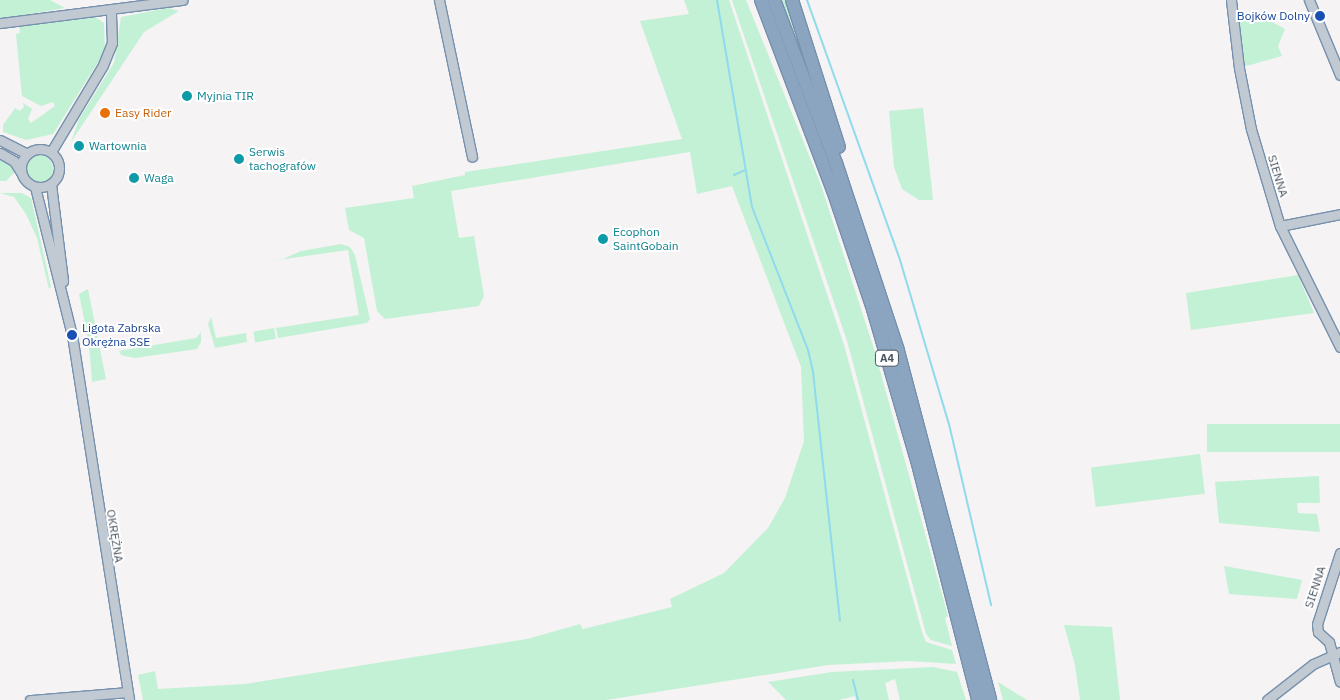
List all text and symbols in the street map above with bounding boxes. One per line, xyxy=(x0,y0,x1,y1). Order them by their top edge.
place label: Bojków Dolny xyxy=(1237,9,1310,23)
marker: Bojków Dolny xyxy=(1314,10,1326,22)
place label: Myjnia TIR xyxy=(197,89,254,103)
marker: Myjnia TIR xyxy=(181,90,193,102)
place label: Easy Rider xyxy=(115,106,171,120)
marker: Easy Rider xyxy=(99,107,111,119)
place label: Wartownia xyxy=(89,139,147,153)
marker: Wartownia xyxy=(73,140,85,152)
place label: Serwis tachografów xyxy=(249,145,316,173)
marker: Serwis tachografów xyxy=(233,153,245,165)
street label: SIENNA xyxy=(1265,153,1291,199)
place label: Waga xyxy=(144,171,174,185)
marker: Waga xyxy=(128,172,140,184)
place label: Ecophon SaintGobain xyxy=(613,225,679,253)
marker: Ecophon SaintGobain xyxy=(597,233,609,245)
place label: Ligota Zabrska Okrężna SSE xyxy=(82,321,161,349)
marker: Ligota Zabrska Okrężna SSE xyxy=(66,329,78,341)
road number: A4 xyxy=(874,349,900,366)
street label: OKRĘŻNA xyxy=(104,508,126,564)
street label: SIENNA xyxy=(1301,564,1329,610)

